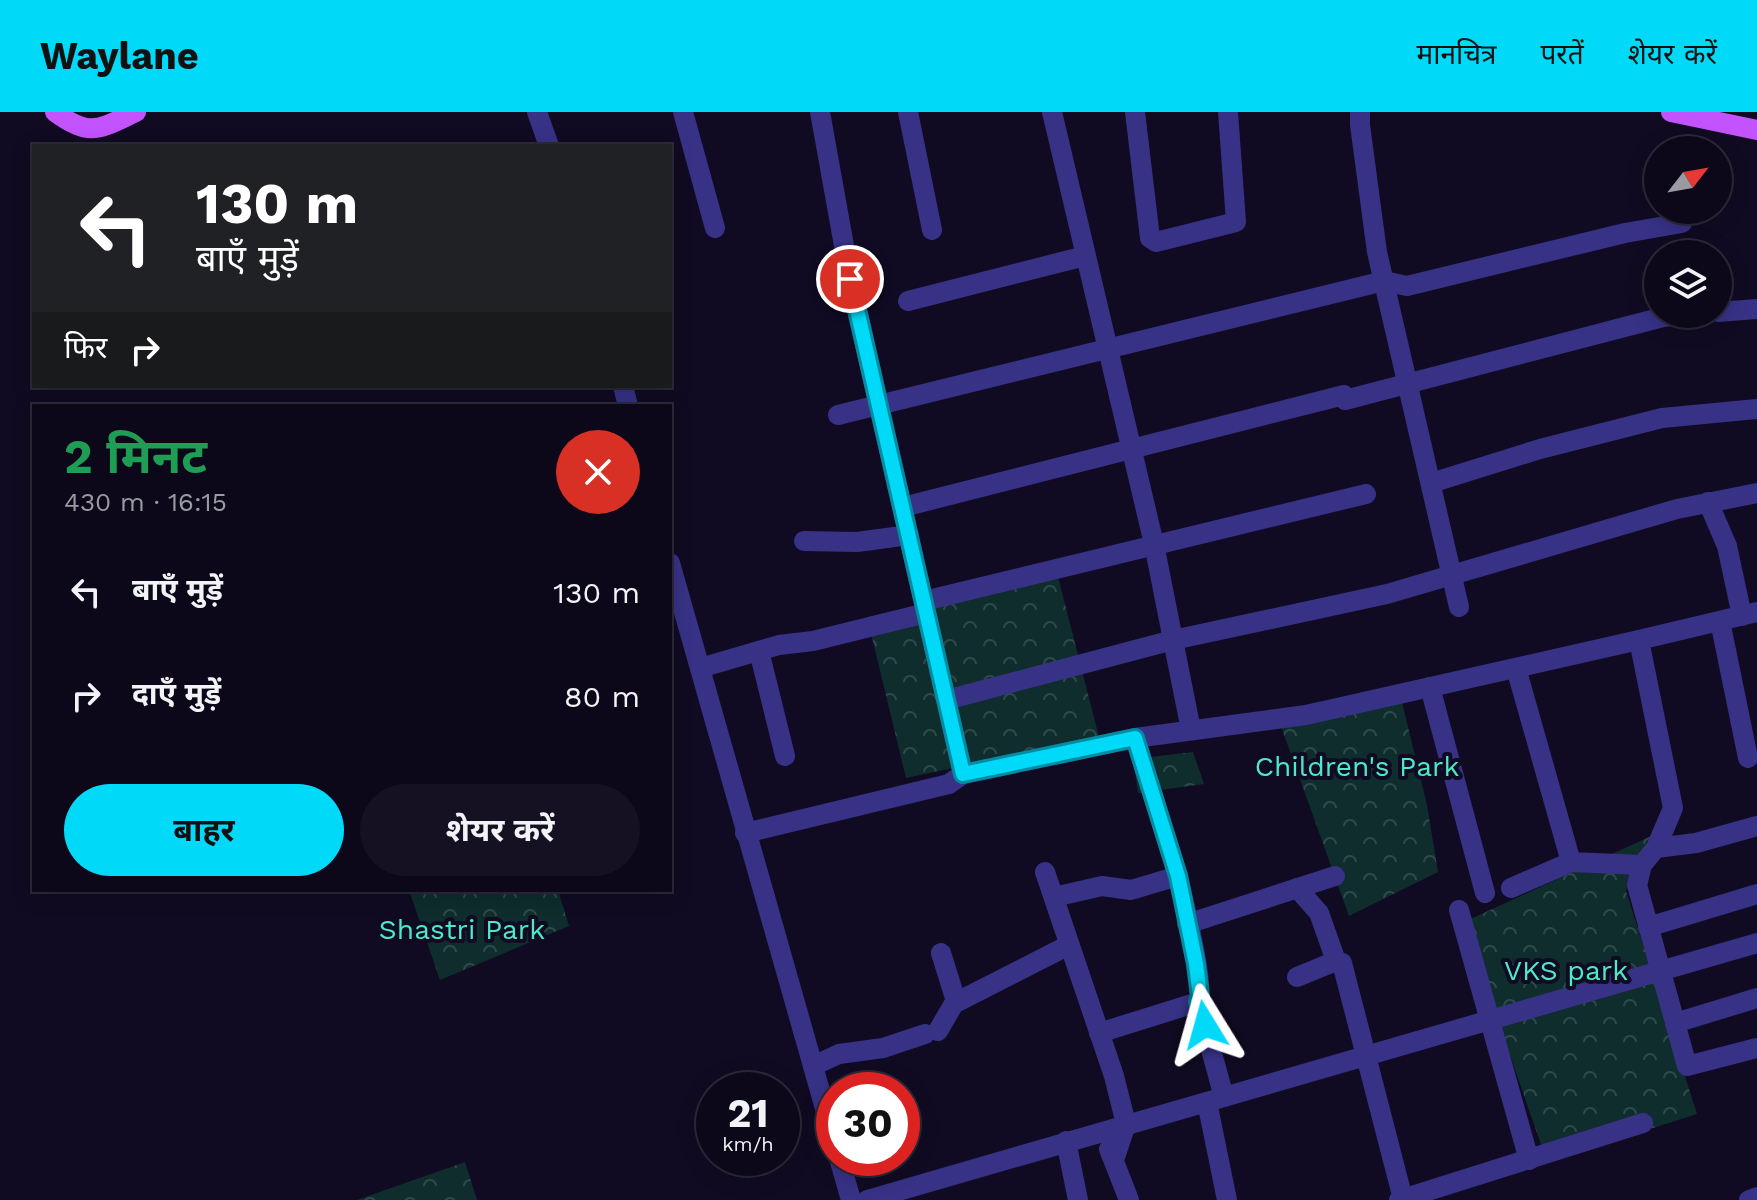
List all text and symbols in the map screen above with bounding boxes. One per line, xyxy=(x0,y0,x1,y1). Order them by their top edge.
text: Waylane xyxy=(40,34,199,78)
text: मानचित्र xyxy=(1416,38,1496,71)
text: परतें xyxy=(1540,38,1584,71)
text: शेयर करें xyxy=(1628,38,1717,71)
north arrow xyxy=(1644,136,1732,224)
map controls xyxy=(1644,136,1732,328)
text: 130 m xyxy=(196,171,358,237)
icon: left xyxy=(64,176,168,280)
text: बाएँ मुड़ें xyxy=(196,238,299,280)
button: layers xyxy=(1644,240,1732,328)
pin xyxy=(816,245,884,313)
icon: arrive xyxy=(828,257,872,301)
icon: right xyxy=(123,328,167,372)
text: फिर xyxy=(64,330,107,365)
text: 2 मिनट xyxy=(64,428,207,485)
button: close xyxy=(556,430,640,514)
text: 430 m · 16:15 xyxy=(64,487,227,517)
icon: left xyxy=(64,570,108,614)
text: बाएँ मुड़ें xyxy=(132,572,223,607)
text: 130 m xyxy=(553,575,640,610)
icon: right xyxy=(64,674,108,718)
text: दाएँ मुड़ें xyxy=(132,676,221,711)
text: 80 m xyxy=(564,679,640,714)
park label: Children's Park xyxy=(1255,750,1459,783)
button: बाहर xyxy=(64,784,344,876)
button: शेयर करें xyxy=(360,784,640,876)
park label: Shastri Park xyxy=(379,913,545,946)
park label: VKS park xyxy=(1504,954,1628,987)
position arrow xyxy=(1163,983,1247,1067)
speed limit sign: 30 xyxy=(816,1072,920,1176)
text: 21 xyxy=(727,1090,769,1137)
text: km/h xyxy=(722,1132,774,1156)

